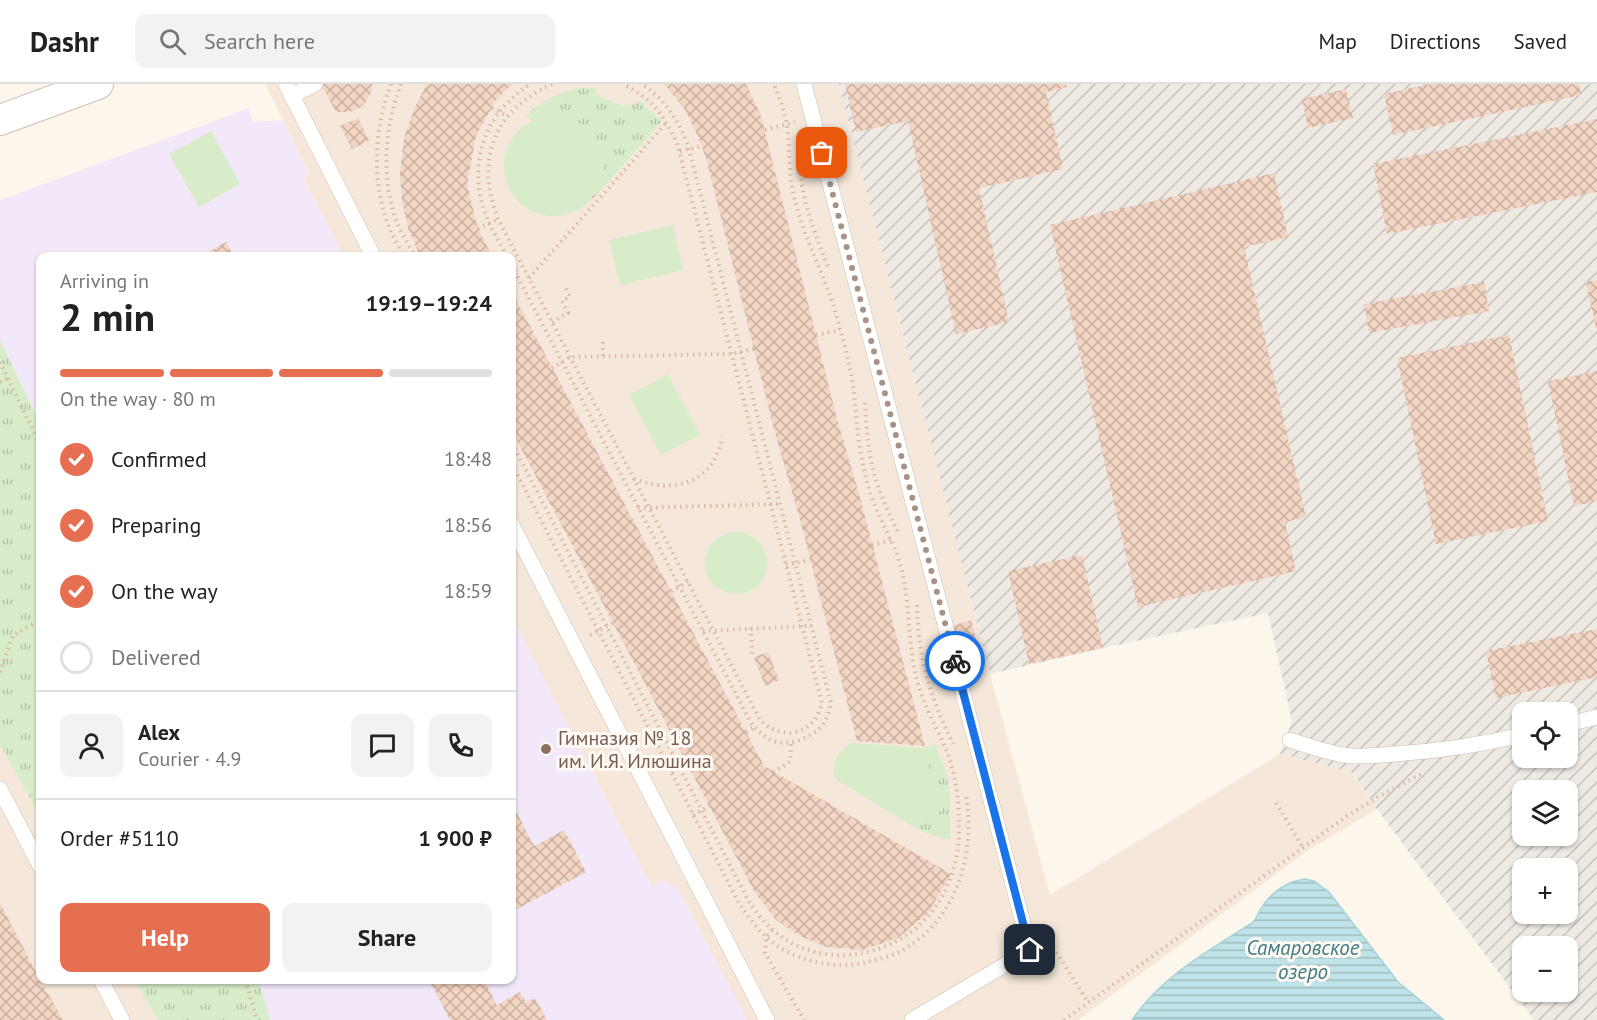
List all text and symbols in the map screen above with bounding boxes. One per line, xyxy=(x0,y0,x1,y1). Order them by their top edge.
search box xyxy=(135,14,555,68)
text: Dashr xyxy=(30,23,99,60)
icon: search xyxy=(156,25,189,58)
text: Search here xyxy=(204,27,315,55)
text: Map xyxy=(1318,28,1357,55)
text: Directions xyxy=(1390,28,1481,55)
text: Saved xyxy=(1514,28,1567,55)
pin xyxy=(796,127,847,178)
icon: bag xyxy=(805,136,838,169)
text: Arriving in xyxy=(60,268,149,294)
text: 19:19–19:24 xyxy=(366,289,492,317)
text: 2 min xyxy=(60,291,155,342)
text: On the way · 80 m xyxy=(60,386,216,412)
icon: check xyxy=(60,443,93,476)
text: Confirmed xyxy=(111,445,207,473)
text: 18:48 xyxy=(444,446,492,472)
icon: check xyxy=(60,509,93,542)
text: Preparing xyxy=(111,511,201,539)
text: 18:56 xyxy=(444,512,492,538)
icon: check xyxy=(60,575,93,608)
text: On the way xyxy=(111,577,218,605)
text: 18:59 xyxy=(444,578,492,604)
courier xyxy=(925,631,985,691)
text: Delivered xyxy=(111,643,201,671)
icon: bike xyxy=(939,645,972,678)
map controls xyxy=(1512,702,1578,1002)
button: locate xyxy=(1512,702,1578,768)
button: person xyxy=(60,714,123,777)
button: chat xyxy=(351,714,414,777)
button: phone xyxy=(429,714,492,777)
text: Alex xyxy=(138,718,180,746)
place label: Гимназия № 18 им. И.Я. Илюшина xyxy=(558,725,712,774)
marker: Гимназия № 18 им. И.Я. Илюшина xyxy=(539,742,553,756)
text: Courier · 4.9 xyxy=(138,746,241,772)
button: layers xyxy=(1512,780,1578,846)
text: Order #5110 xyxy=(60,824,179,852)
text: 1 900 ₽ xyxy=(418,824,492,852)
button: + xyxy=(1512,858,1578,924)
button: Help xyxy=(60,903,270,972)
button: Share xyxy=(282,903,492,972)
pin xyxy=(1004,924,1055,975)
icon: home xyxy=(1013,933,1046,966)
water label: Самаровское озеро xyxy=(1246,934,1360,985)
button: − xyxy=(1512,936,1578,1002)

